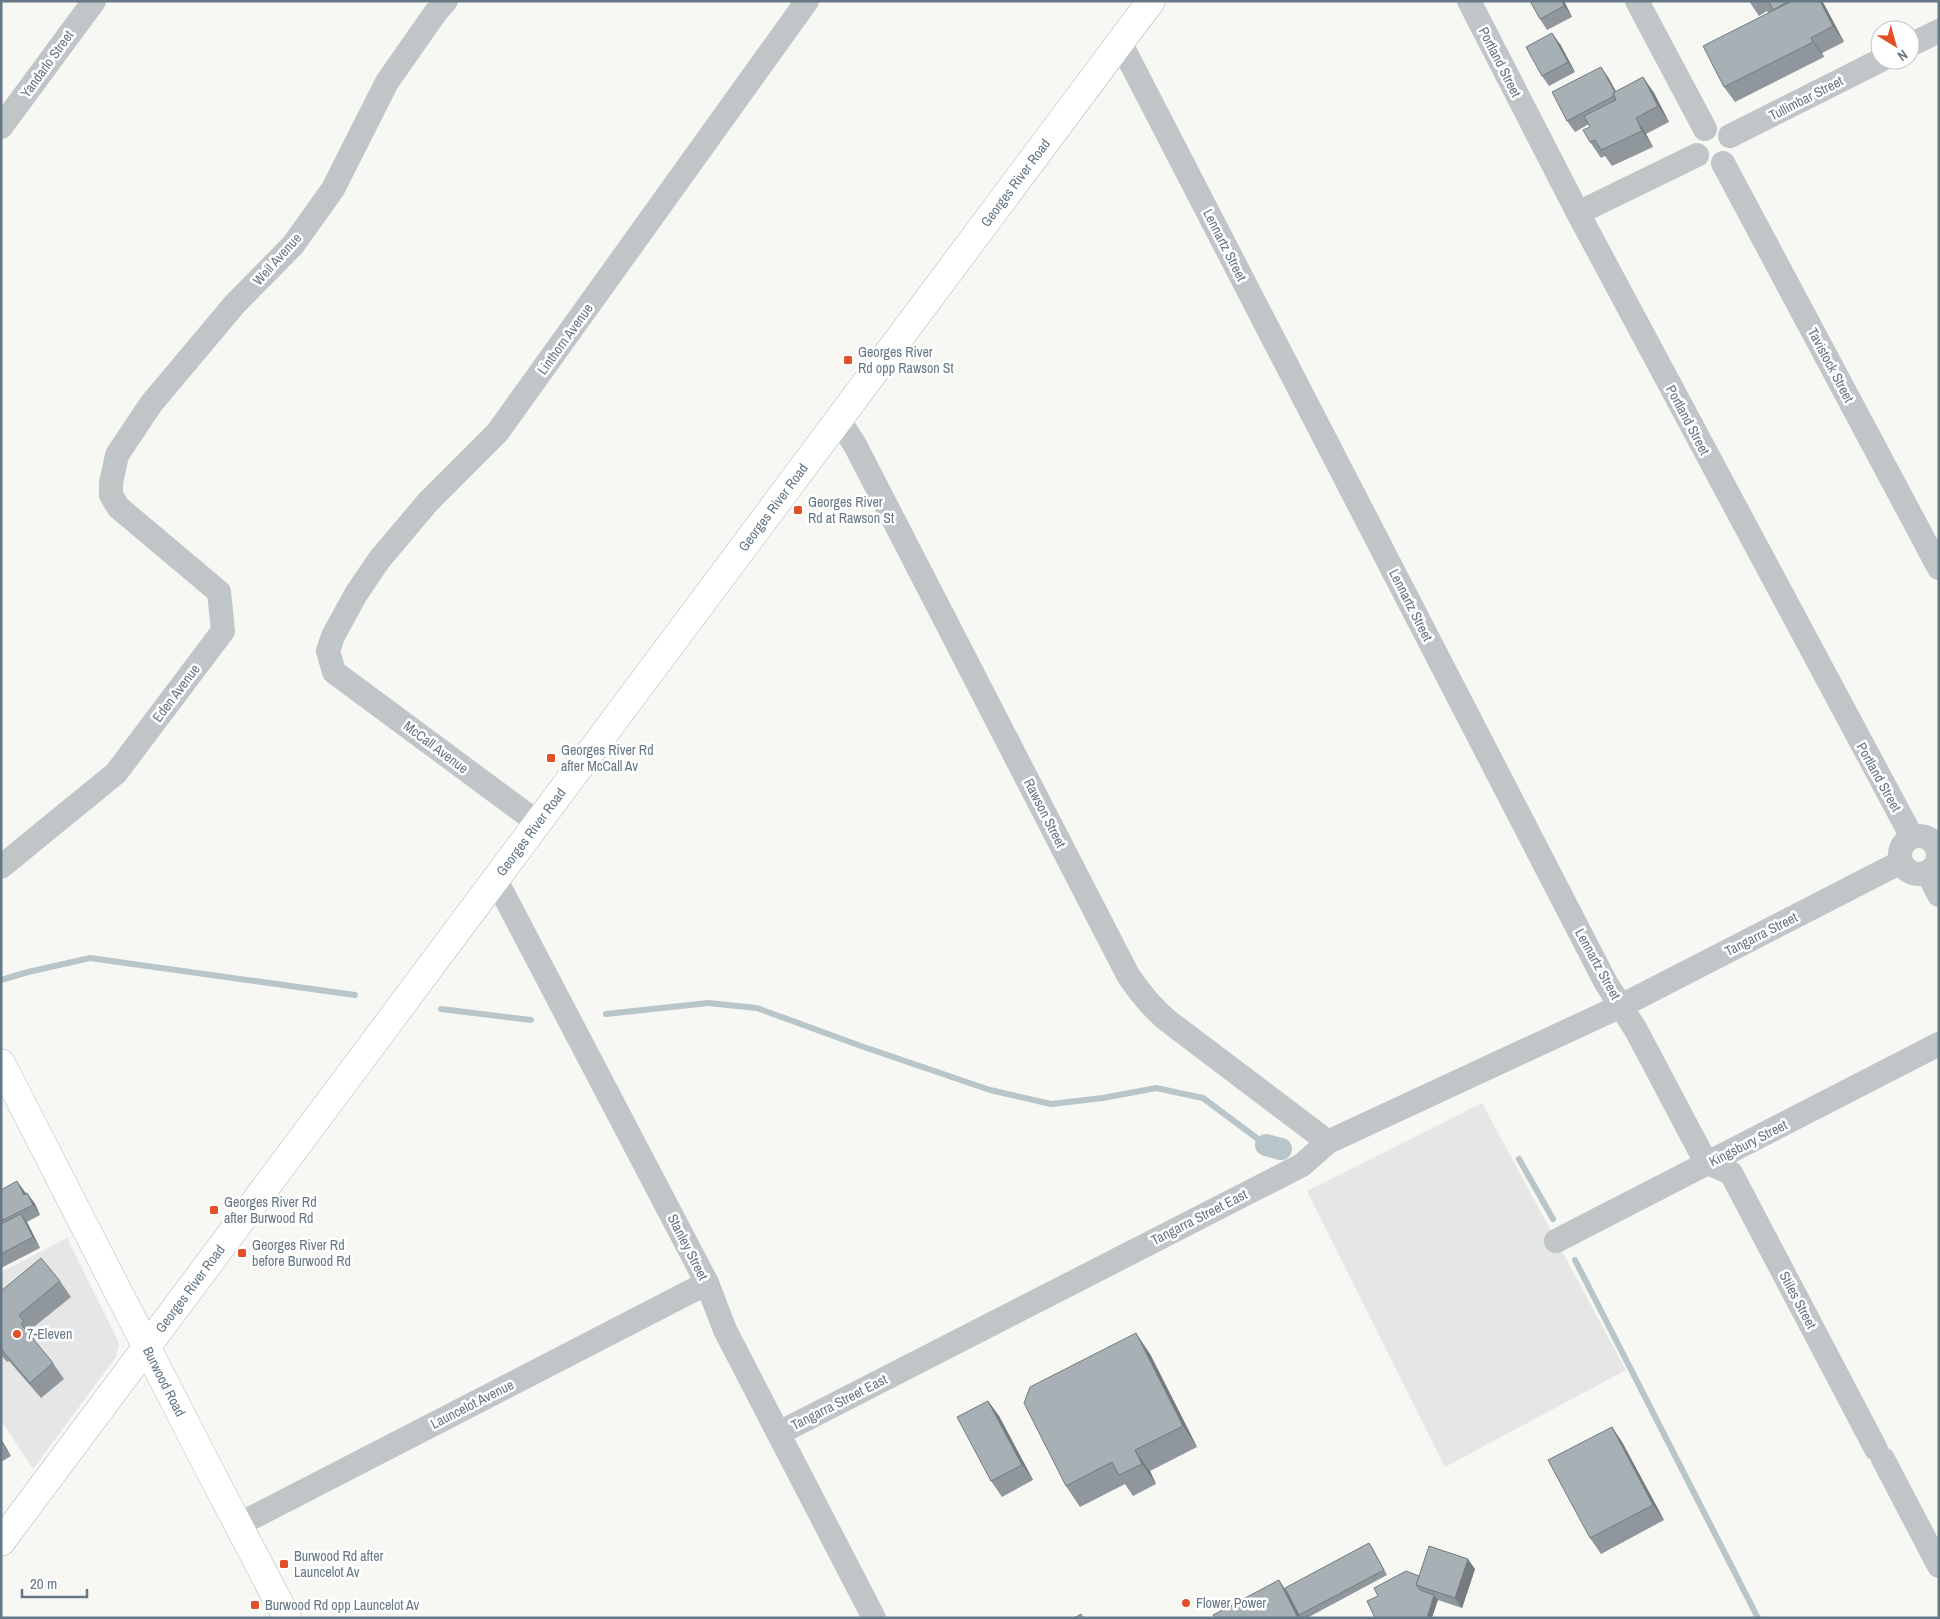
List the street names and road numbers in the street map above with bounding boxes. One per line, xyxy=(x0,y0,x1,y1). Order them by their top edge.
street label: Portland Street xyxy=(1475,24,1525,100)
street label: Yandarlo Street xyxy=(17,27,77,101)
street label: Tullimbar Street xyxy=(1766,72,1846,124)
street label: Georges River Road xyxy=(977,135,1054,230)
street label: Lennartz Street xyxy=(1199,206,1251,284)
street label: Weil Avenue xyxy=(249,229,305,289)
street label: Linthorn Avenue xyxy=(533,300,597,378)
street label: Tavistock Street xyxy=(1804,325,1858,405)
street label: Portland Street xyxy=(1662,382,1714,458)
street label: Georges River Road xyxy=(734,460,812,555)
street label: Lennartz Street xyxy=(1385,566,1437,644)
street label: Eden Avenue xyxy=(148,660,204,726)
street label: McCall Avenue xyxy=(400,717,472,777)
street label: Portland Street xyxy=(1853,739,1905,815)
street label: Rawson Street xyxy=(1020,775,1070,851)
street label: Georges River Road xyxy=(492,784,570,880)
street label: Tangarra Street xyxy=(1722,908,1800,960)
street label: Lennartz Street xyxy=(1571,925,1625,1003)
street label: Kingsbury Street xyxy=(1706,1116,1790,1170)
street label: Tangarra Street East xyxy=(1148,1185,1250,1249)
street label: Stanley Street xyxy=(664,1211,712,1283)
street label: Georges River Road xyxy=(151,1241,229,1336)
street label: Stiles Street xyxy=(1775,1268,1821,1332)
street label: Burwood Road xyxy=(139,1344,190,1420)
street label: Tangarra Street East xyxy=(788,1370,890,1434)
street label: Launcelot Avenue xyxy=(427,1375,517,1433)

